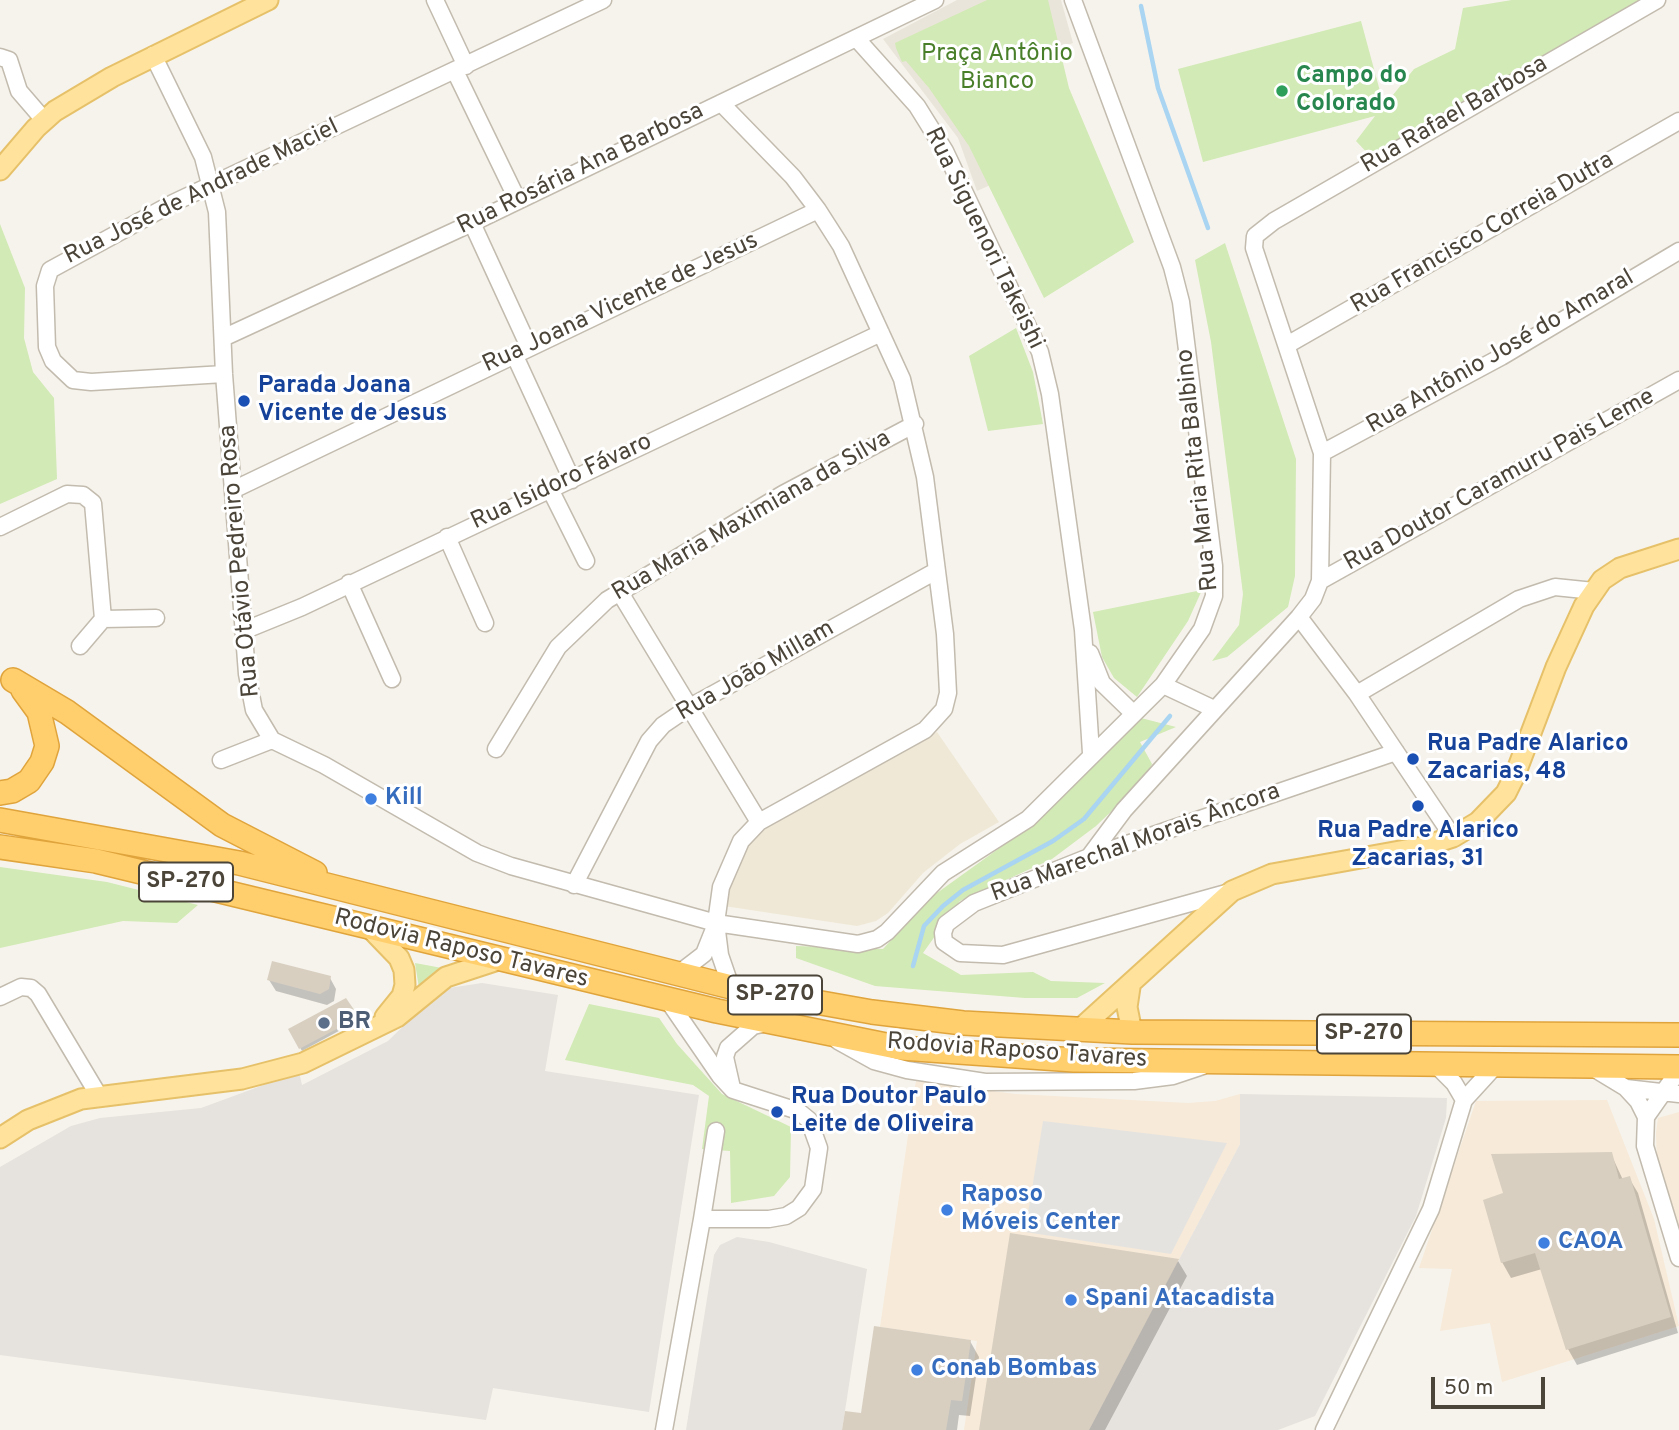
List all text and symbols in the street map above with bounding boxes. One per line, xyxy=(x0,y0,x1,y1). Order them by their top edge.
park label: Praça Antônio Bianco xyxy=(921,41,1073,97)
street label: Rua Rafael Barbosa xyxy=(1357,51,1553,181)
place label: Campo do Colorado xyxy=(1296,63,1407,119)
marker: Campo do Colorado xyxy=(1274,83,1290,99)
street label: Rua Rosária Ana Barbosa xyxy=(453,98,709,242)
street label: Rua José de Andrade Maciel xyxy=(60,114,344,272)
street label: Rua Siguenori Takeishi xyxy=(917,123,1049,355)
street label: Rua Francisco Correia Dutra xyxy=(1346,147,1620,321)
street label: Rua Joana Vicente de Jesus xyxy=(479,227,763,381)
street label: Rua Antônio José do Amaral xyxy=(1362,265,1640,441)
street label: Rua Maria Rita Balbino xyxy=(1172,347,1226,593)
place label: Parada Joana Vicente de Jesus xyxy=(258,373,447,429)
street label: Rua Doutor Caramuru Pais Leme xyxy=(1340,383,1660,579)
marker: Parada Joana Vicente de Jesus xyxy=(236,393,252,409)
street label: Rua Otávio Pedreiro Rosa xyxy=(215,424,267,698)
street label: Rua Maria Maximiana da Silva xyxy=(608,425,896,609)
street label: Rua Isidoro Fávaro xyxy=(467,428,657,538)
street label: Rua João Millam xyxy=(672,615,840,729)
place label: Rua Padre Alarico Zacarias, 48 xyxy=(1427,731,1629,787)
marker: Rua Padre Alarico Zacarias, 48 xyxy=(1405,751,1421,767)
street label: Rua Marechal Morais Âncora xyxy=(988,778,1284,910)
place label: Kill xyxy=(385,785,423,813)
marker: Kill xyxy=(363,791,379,807)
marker: Rua Padre Alarico Zacarias, 31 xyxy=(1410,798,1426,814)
place label: Rua Padre Alarico Zacarias, 31 xyxy=(1317,818,1519,874)
road number: SP-270 xyxy=(139,862,233,902)
street label: Rodovia Raposo Tavares xyxy=(331,904,591,996)
road number: SP-270 xyxy=(728,976,822,1014)
place label: BR xyxy=(338,1009,371,1037)
marker: BR xyxy=(316,1015,332,1031)
road number: SP-270 xyxy=(1317,1015,1411,1054)
street label: Rodovia Raposo Tavares xyxy=(886,1029,1148,1075)
place label: Rua Doutor Paulo Leite de Oliveira xyxy=(791,1084,987,1140)
marker: Rua Doutor Paulo Leite de Oliveira xyxy=(769,1104,785,1120)
place label: Raposo Móveis Center xyxy=(961,1182,1120,1238)
marker: Raposo Móveis Center xyxy=(939,1202,955,1218)
place label: CAOA xyxy=(1558,1229,1623,1257)
marker: CAOA xyxy=(1536,1235,1552,1251)
place label: Spani Atacadista xyxy=(1085,1286,1275,1314)
marker: Spani Atacadista xyxy=(1063,1292,1079,1308)
place label: Conab Bombas xyxy=(931,1356,1097,1384)
marker: Conab Bombas xyxy=(909,1362,925,1378)
scale bar xyxy=(1434,1364,1548,1408)
text: 50 m xyxy=(1444,1375,1493,1402)

